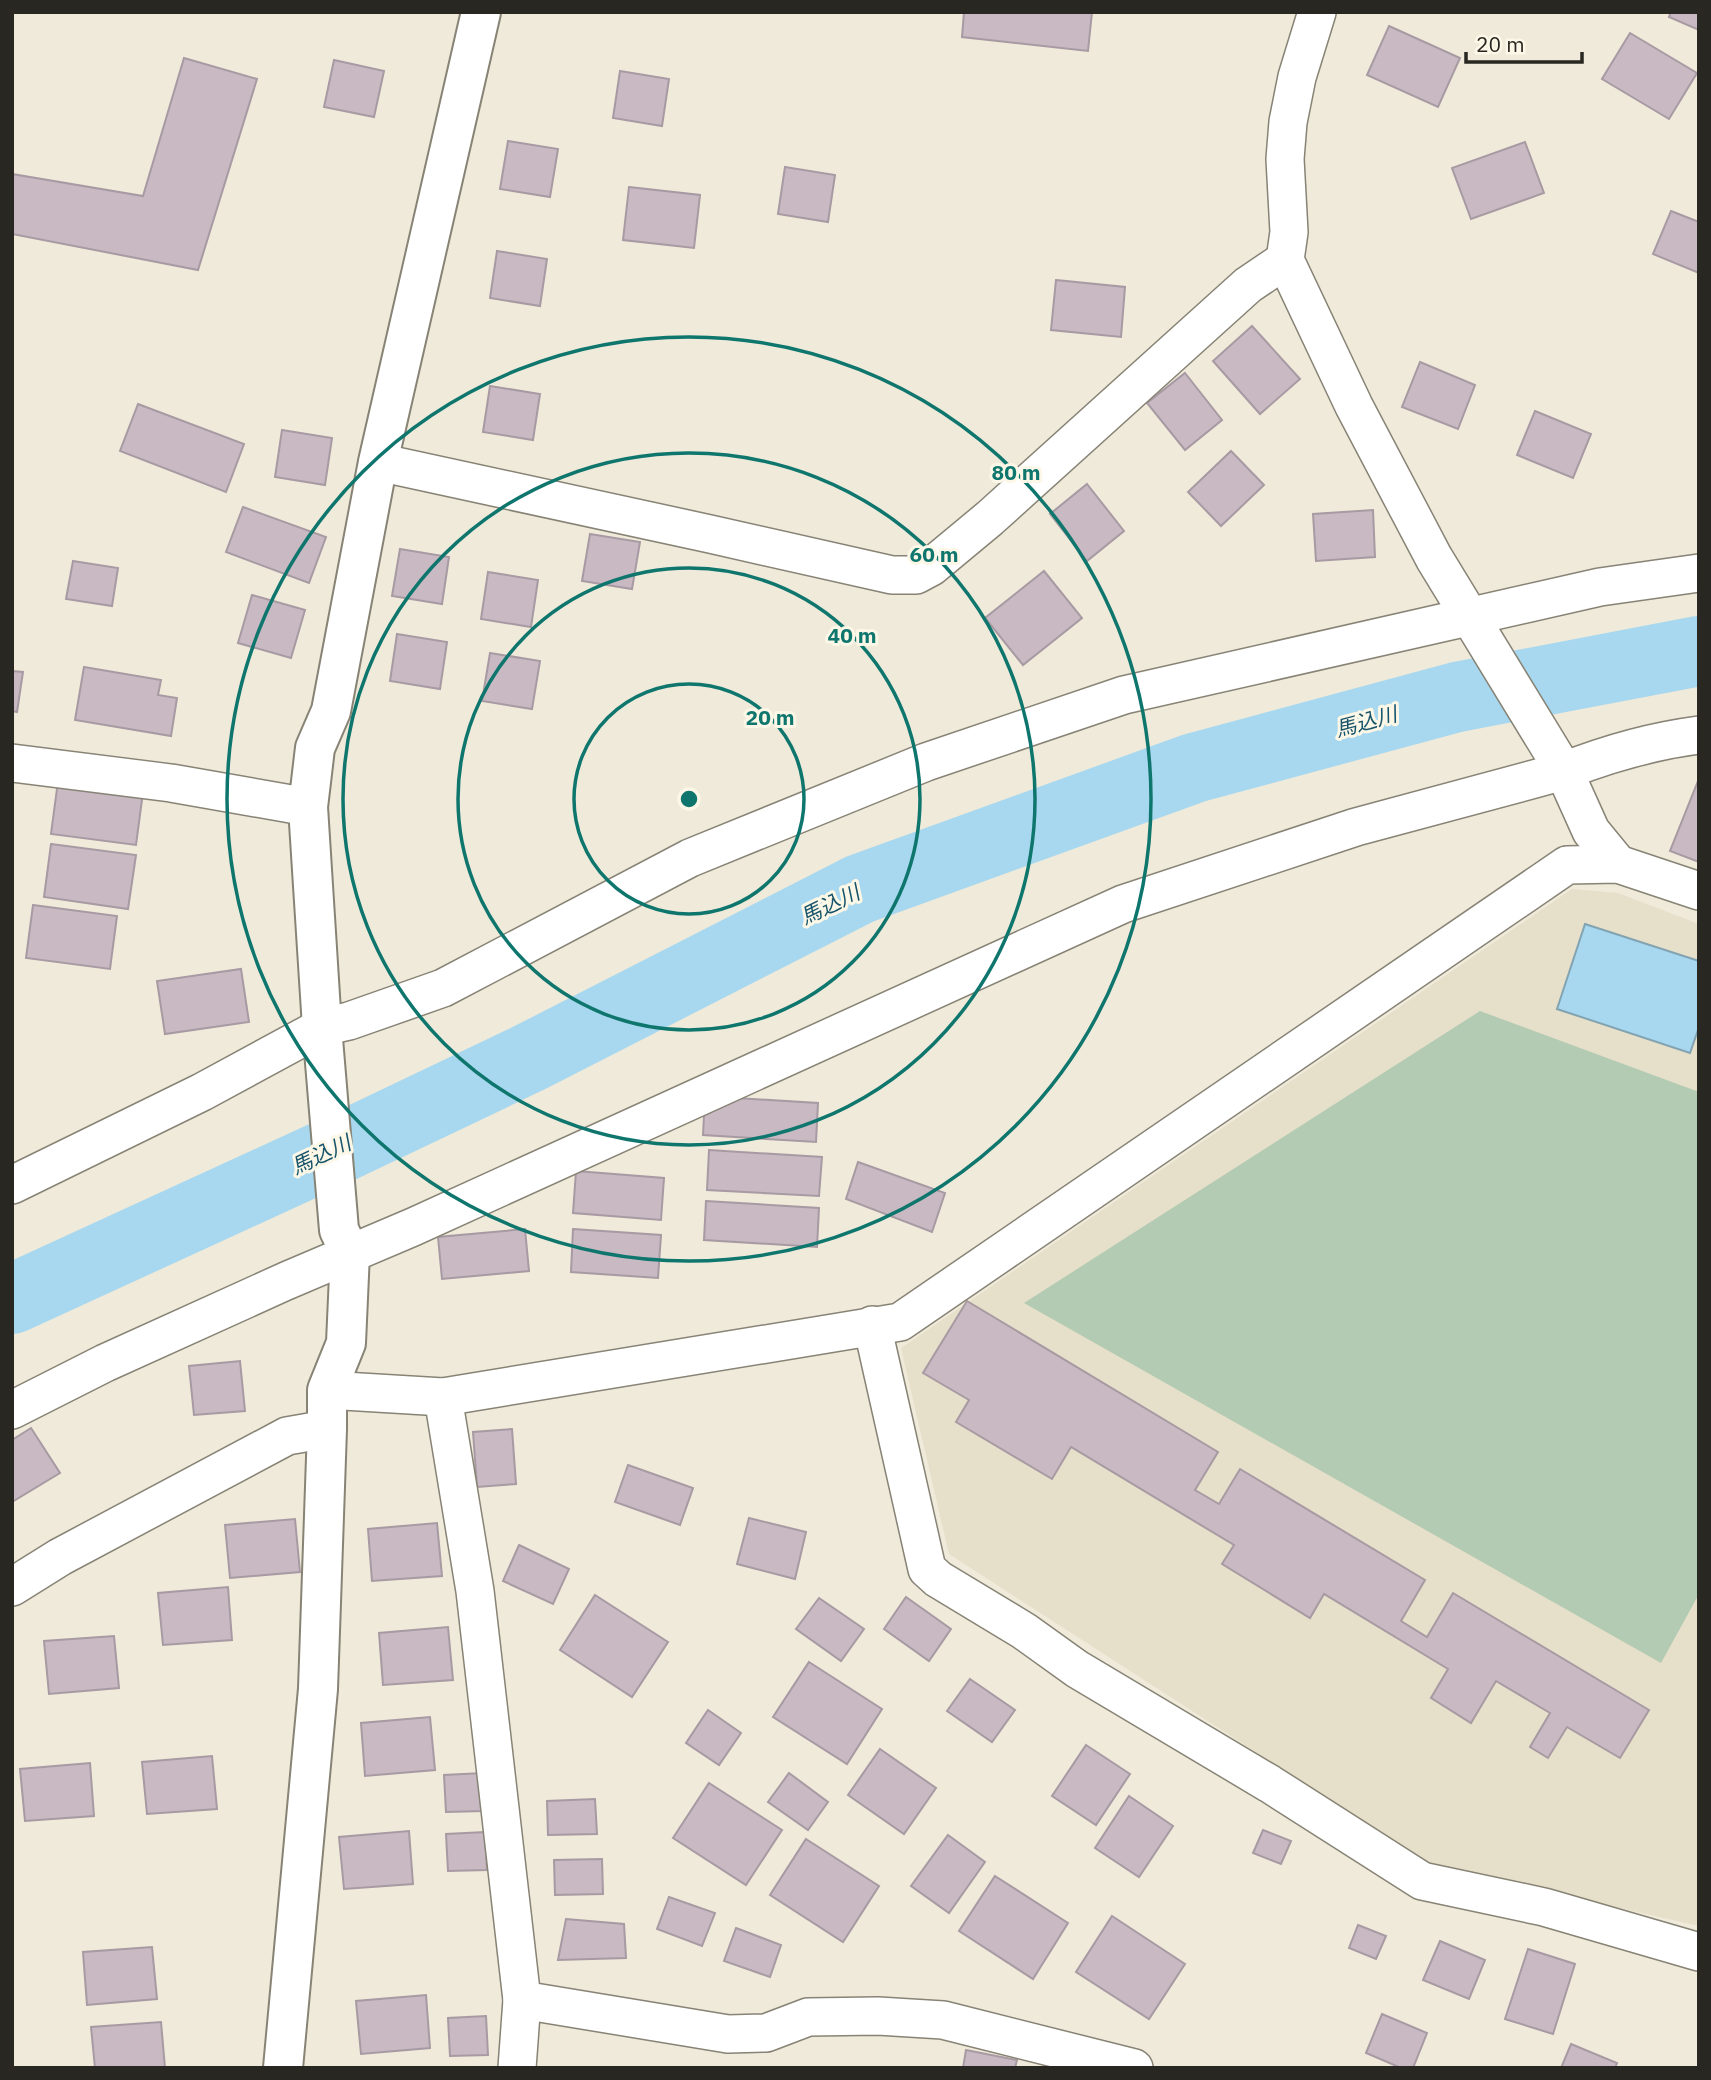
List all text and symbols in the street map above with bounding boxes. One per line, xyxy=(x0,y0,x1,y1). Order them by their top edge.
scale bar xyxy=(1466,21,1582,65)
text: 20 m xyxy=(1476,30,1525,58)
text: 80 m xyxy=(992,458,1040,486)
text: 60 m xyxy=(910,540,958,568)
text: 40 m xyxy=(828,621,876,649)
water label: 馬込川 xyxy=(1332,699,1402,743)
text: 20 m xyxy=(746,703,794,731)
centre of rings xyxy=(677,787,701,811)
water label: 馬込川 xyxy=(795,877,866,930)
water label: 馬込川 xyxy=(286,1127,357,1180)

